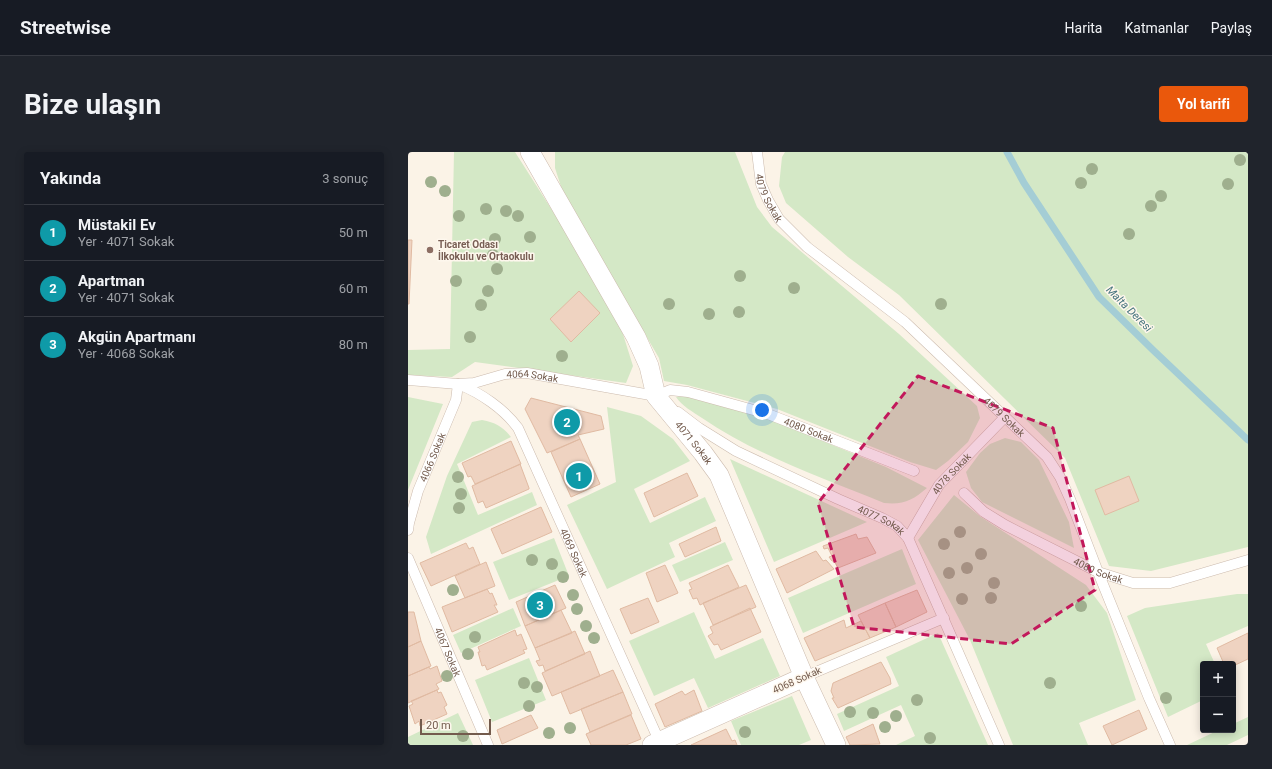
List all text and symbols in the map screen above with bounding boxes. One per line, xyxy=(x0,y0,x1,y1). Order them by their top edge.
text: Streetwise xyxy=(20,16,111,39)
text: Harita xyxy=(1065,20,1102,36)
text: Katmanlar xyxy=(1124,20,1189,36)
text: Paylaş xyxy=(1211,20,1252,36)
button: Yol tarifi xyxy=(1159,86,1248,122)
text: Bize ulaşın xyxy=(24,88,161,121)
text: Yakında xyxy=(40,168,101,188)
text: 3 sonuç xyxy=(322,171,368,186)
street label: 4079 Sokak xyxy=(754,173,785,225)
text: Müstakil Ev xyxy=(78,216,156,234)
text: 1 xyxy=(49,225,57,240)
text: 50 m xyxy=(339,225,368,240)
text: Yer · 4071 Sokak xyxy=(78,234,174,249)
place label: Ticaret Odası İlkokulu ve Ortaokulu xyxy=(438,239,534,262)
marker: Ticaret Odası İlkokulu ve Ortaokulu xyxy=(425,245,435,255)
text: Apartman xyxy=(78,272,145,290)
text: 2 xyxy=(49,281,57,296)
text: 60 m xyxy=(339,281,368,296)
water label: Malta Deresi xyxy=(1103,283,1155,335)
text: Yer · 4071 Sokak xyxy=(78,290,174,305)
text: Akgün Apartmanı xyxy=(78,328,196,346)
text: 3 xyxy=(49,337,57,352)
text: 80 m xyxy=(339,337,368,352)
text: Yer · 4068 Sokak xyxy=(78,346,174,361)
street label: 4064 Sokak xyxy=(506,367,560,384)
street label: 4079 Sokak xyxy=(982,395,1028,439)
your location xyxy=(752,400,772,420)
pin: 2 xyxy=(554,407,580,437)
street label: 4080 Sokak xyxy=(782,415,836,445)
street label: 4071 Sokak xyxy=(673,419,715,467)
street label: 4066 Sokak xyxy=(417,430,448,483)
street label: 4078 Sokak xyxy=(929,450,973,496)
pin: 1 xyxy=(566,461,592,491)
street label: 4077 Sokak xyxy=(856,503,908,537)
street label: 4069 Sokak xyxy=(558,527,590,579)
street label: 4080 Sokak xyxy=(1072,555,1125,585)
pin: 3 xyxy=(527,590,553,620)
street label: 4067 Sokak xyxy=(433,626,464,679)
map controls xyxy=(1200,661,1236,733)
button: + xyxy=(1200,661,1236,697)
street label: 4068 Sokak xyxy=(771,664,824,696)
button: − xyxy=(1200,697,1236,733)
scale bar xyxy=(420,717,491,736)
text: 20 m xyxy=(426,719,451,732)

